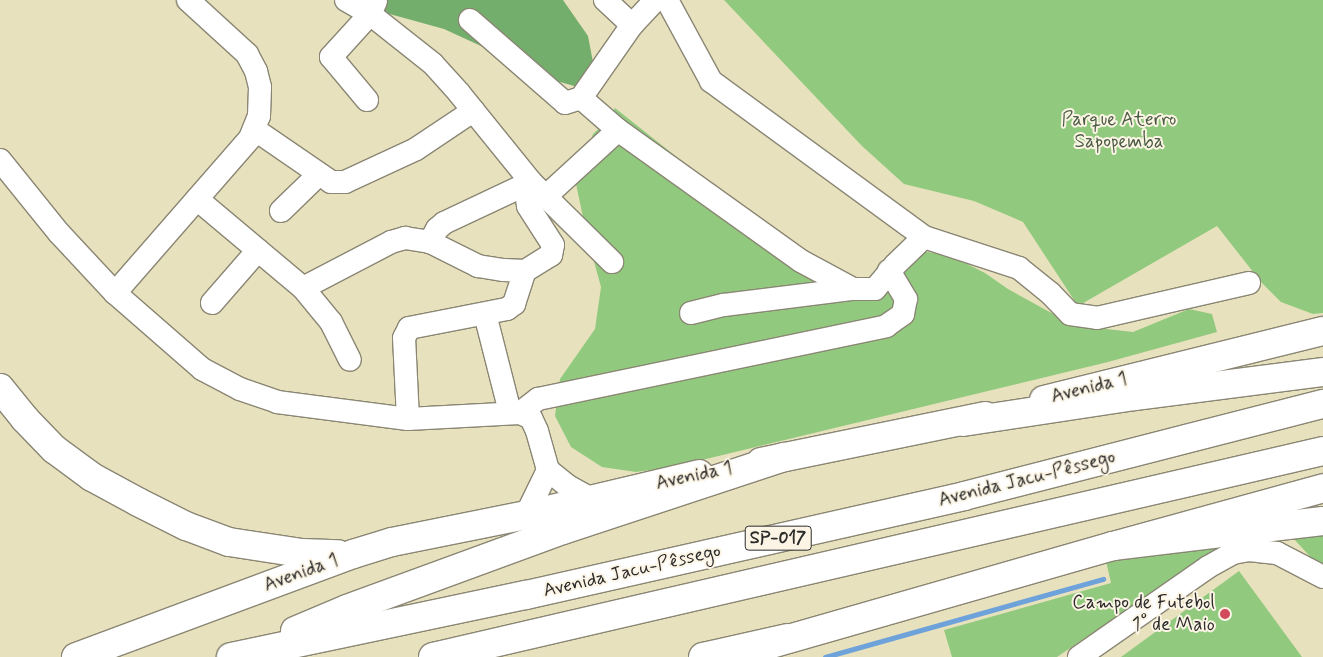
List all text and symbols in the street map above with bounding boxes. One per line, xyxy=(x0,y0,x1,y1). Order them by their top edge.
park label: Parque Aterro Sapopemba xyxy=(1061,109,1177,153)
street label: Avenida 1 xyxy=(1049,368,1129,408)
street label: Avenida Jacu-Pêssego xyxy=(938,446,1116,512)
street label: Avenida 1 xyxy=(654,457,734,495)
road number: SP-017 xyxy=(744,522,812,554)
street label: Avenida Jacu-Pêssego xyxy=(543,540,721,602)
street label: Avenida 1 xyxy=(261,549,341,597)
place label: Campo de Futebol 1° de Maio xyxy=(1074,592,1215,636)
marker: Campo de Futebol 1° de Maio xyxy=(1219,608,1231,620)

